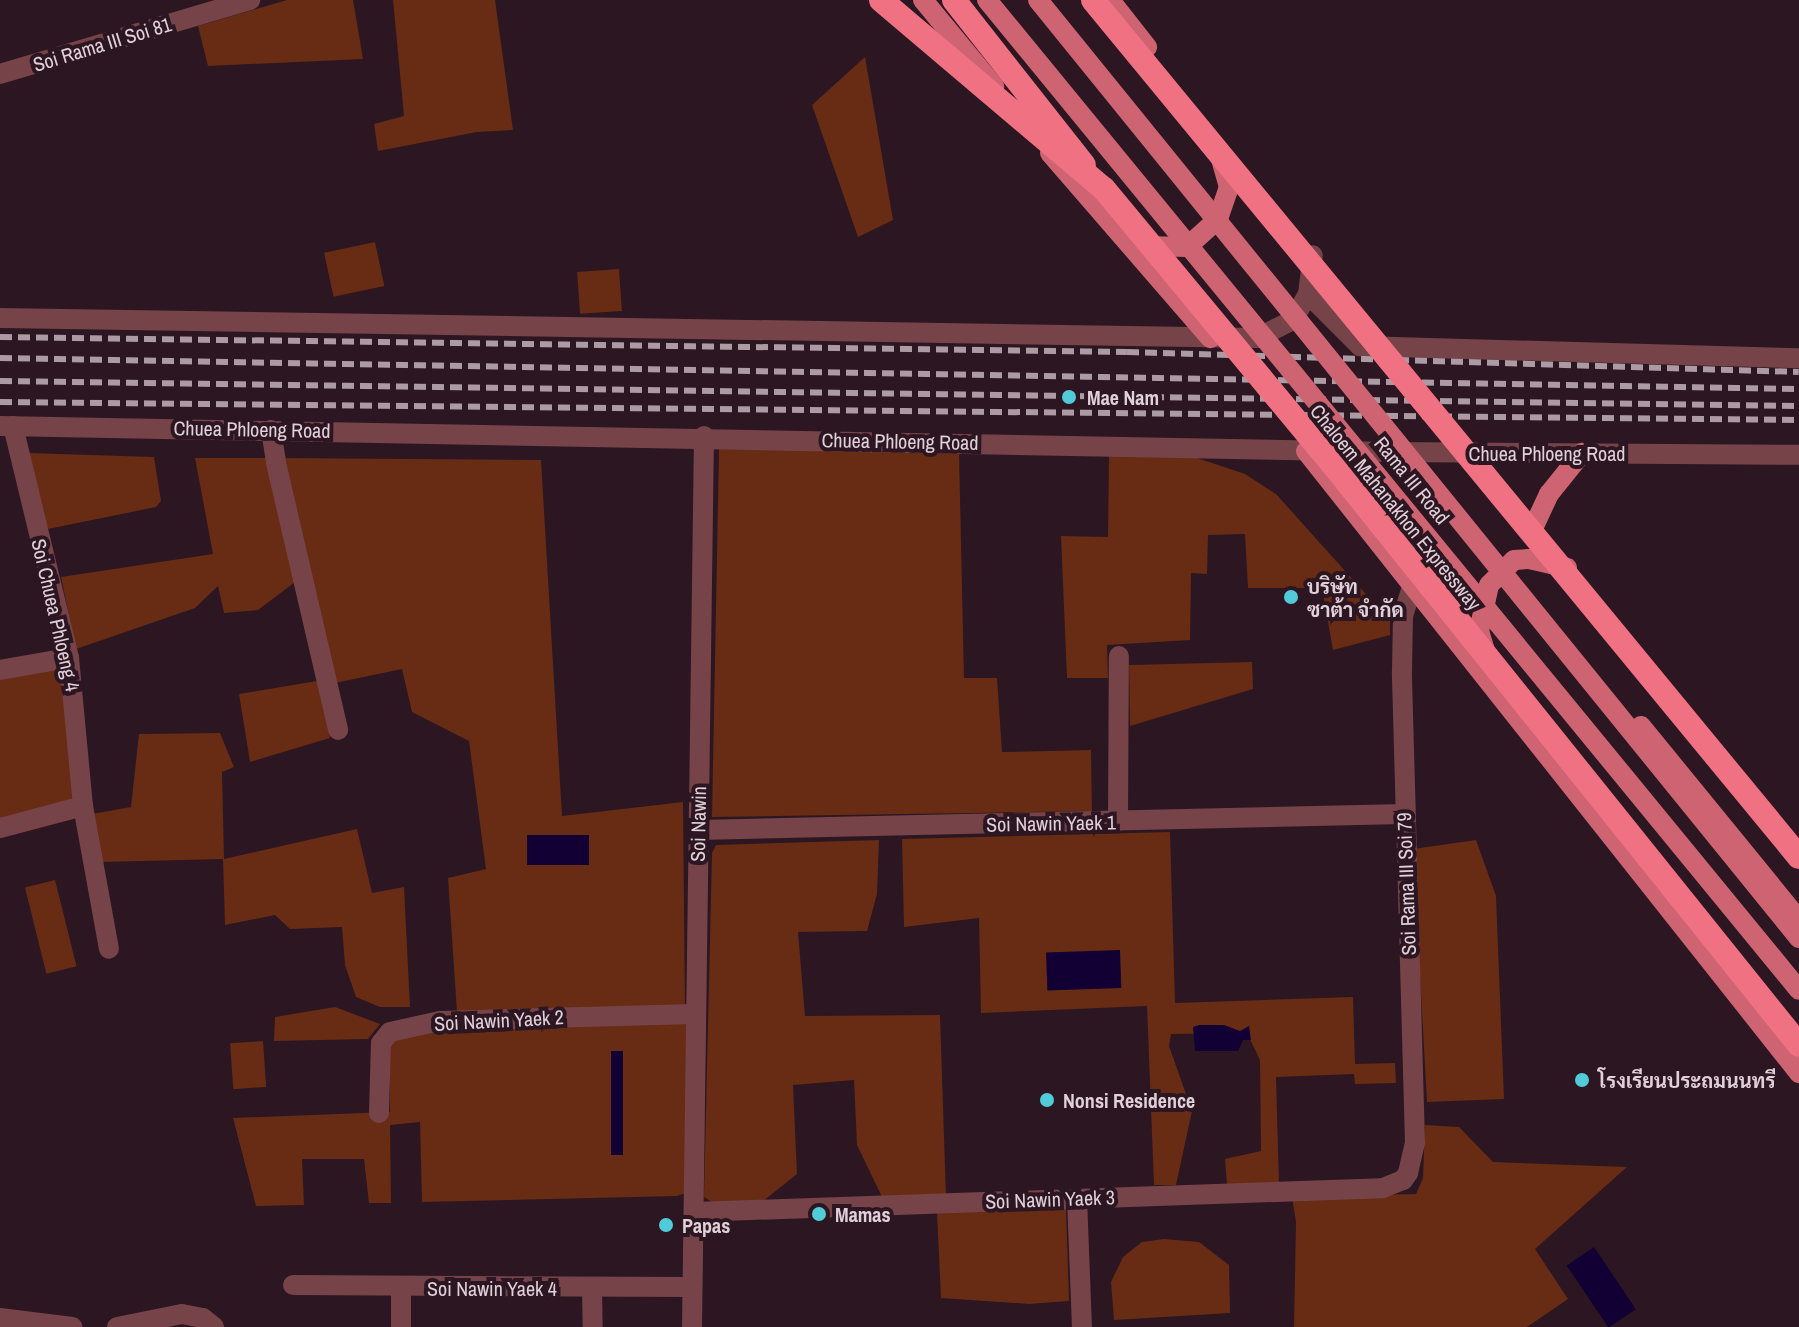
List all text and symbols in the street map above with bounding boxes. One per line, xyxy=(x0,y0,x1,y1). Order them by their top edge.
street label: Soi Rama III Soi 81 xyxy=(30,12,174,76)
place label: Mae Nam xyxy=(1087,385,1159,409)
marker: Mae Nam xyxy=(1058,386,1080,408)
street label: Chaloem Mahanakhon Expressway xyxy=(1306,399,1486,615)
street label: Chuea Phloeng Road xyxy=(173,416,331,442)
street label: Chuea Phloeng Road xyxy=(821,428,979,454)
street label: Rama III Road xyxy=(1369,431,1455,529)
street label: Chuea Phloeng Road xyxy=(1469,441,1625,465)
street label: Soi Chuea Phloeng 4 xyxy=(27,536,85,694)
place label: บริษัท ซาต้า จำกัด xyxy=(1307,574,1404,621)
marker: บริษัท ซาต้า จำกัด xyxy=(1282,588,1300,606)
street label: Soi Nawin xyxy=(685,786,711,862)
street label: Soi Nawin Yaek 1 xyxy=(986,810,1116,836)
street label: Soi Rama III Soi 79 xyxy=(1392,812,1420,956)
street label: Soi Nawin Yaek 2 xyxy=(433,1005,565,1035)
place label: โรงเรียนประถมนนทรี xyxy=(1598,1068,1775,1092)
marker: โรงเรียนประถมนนทรี xyxy=(1573,1071,1591,1089)
place label: Nonsi Residence xyxy=(1063,1088,1195,1112)
marker: Nonsi Residence xyxy=(1038,1091,1056,1109)
street label: Soi Nawin Yaek 3 xyxy=(985,1185,1115,1213)
place label: Mamas xyxy=(835,1202,891,1226)
marker: Mamas xyxy=(810,1205,828,1223)
place label: Papas xyxy=(682,1213,730,1237)
marker: Papas xyxy=(657,1216,675,1234)
street label: Soi Nawin Yaek 4 xyxy=(427,1276,557,1300)

